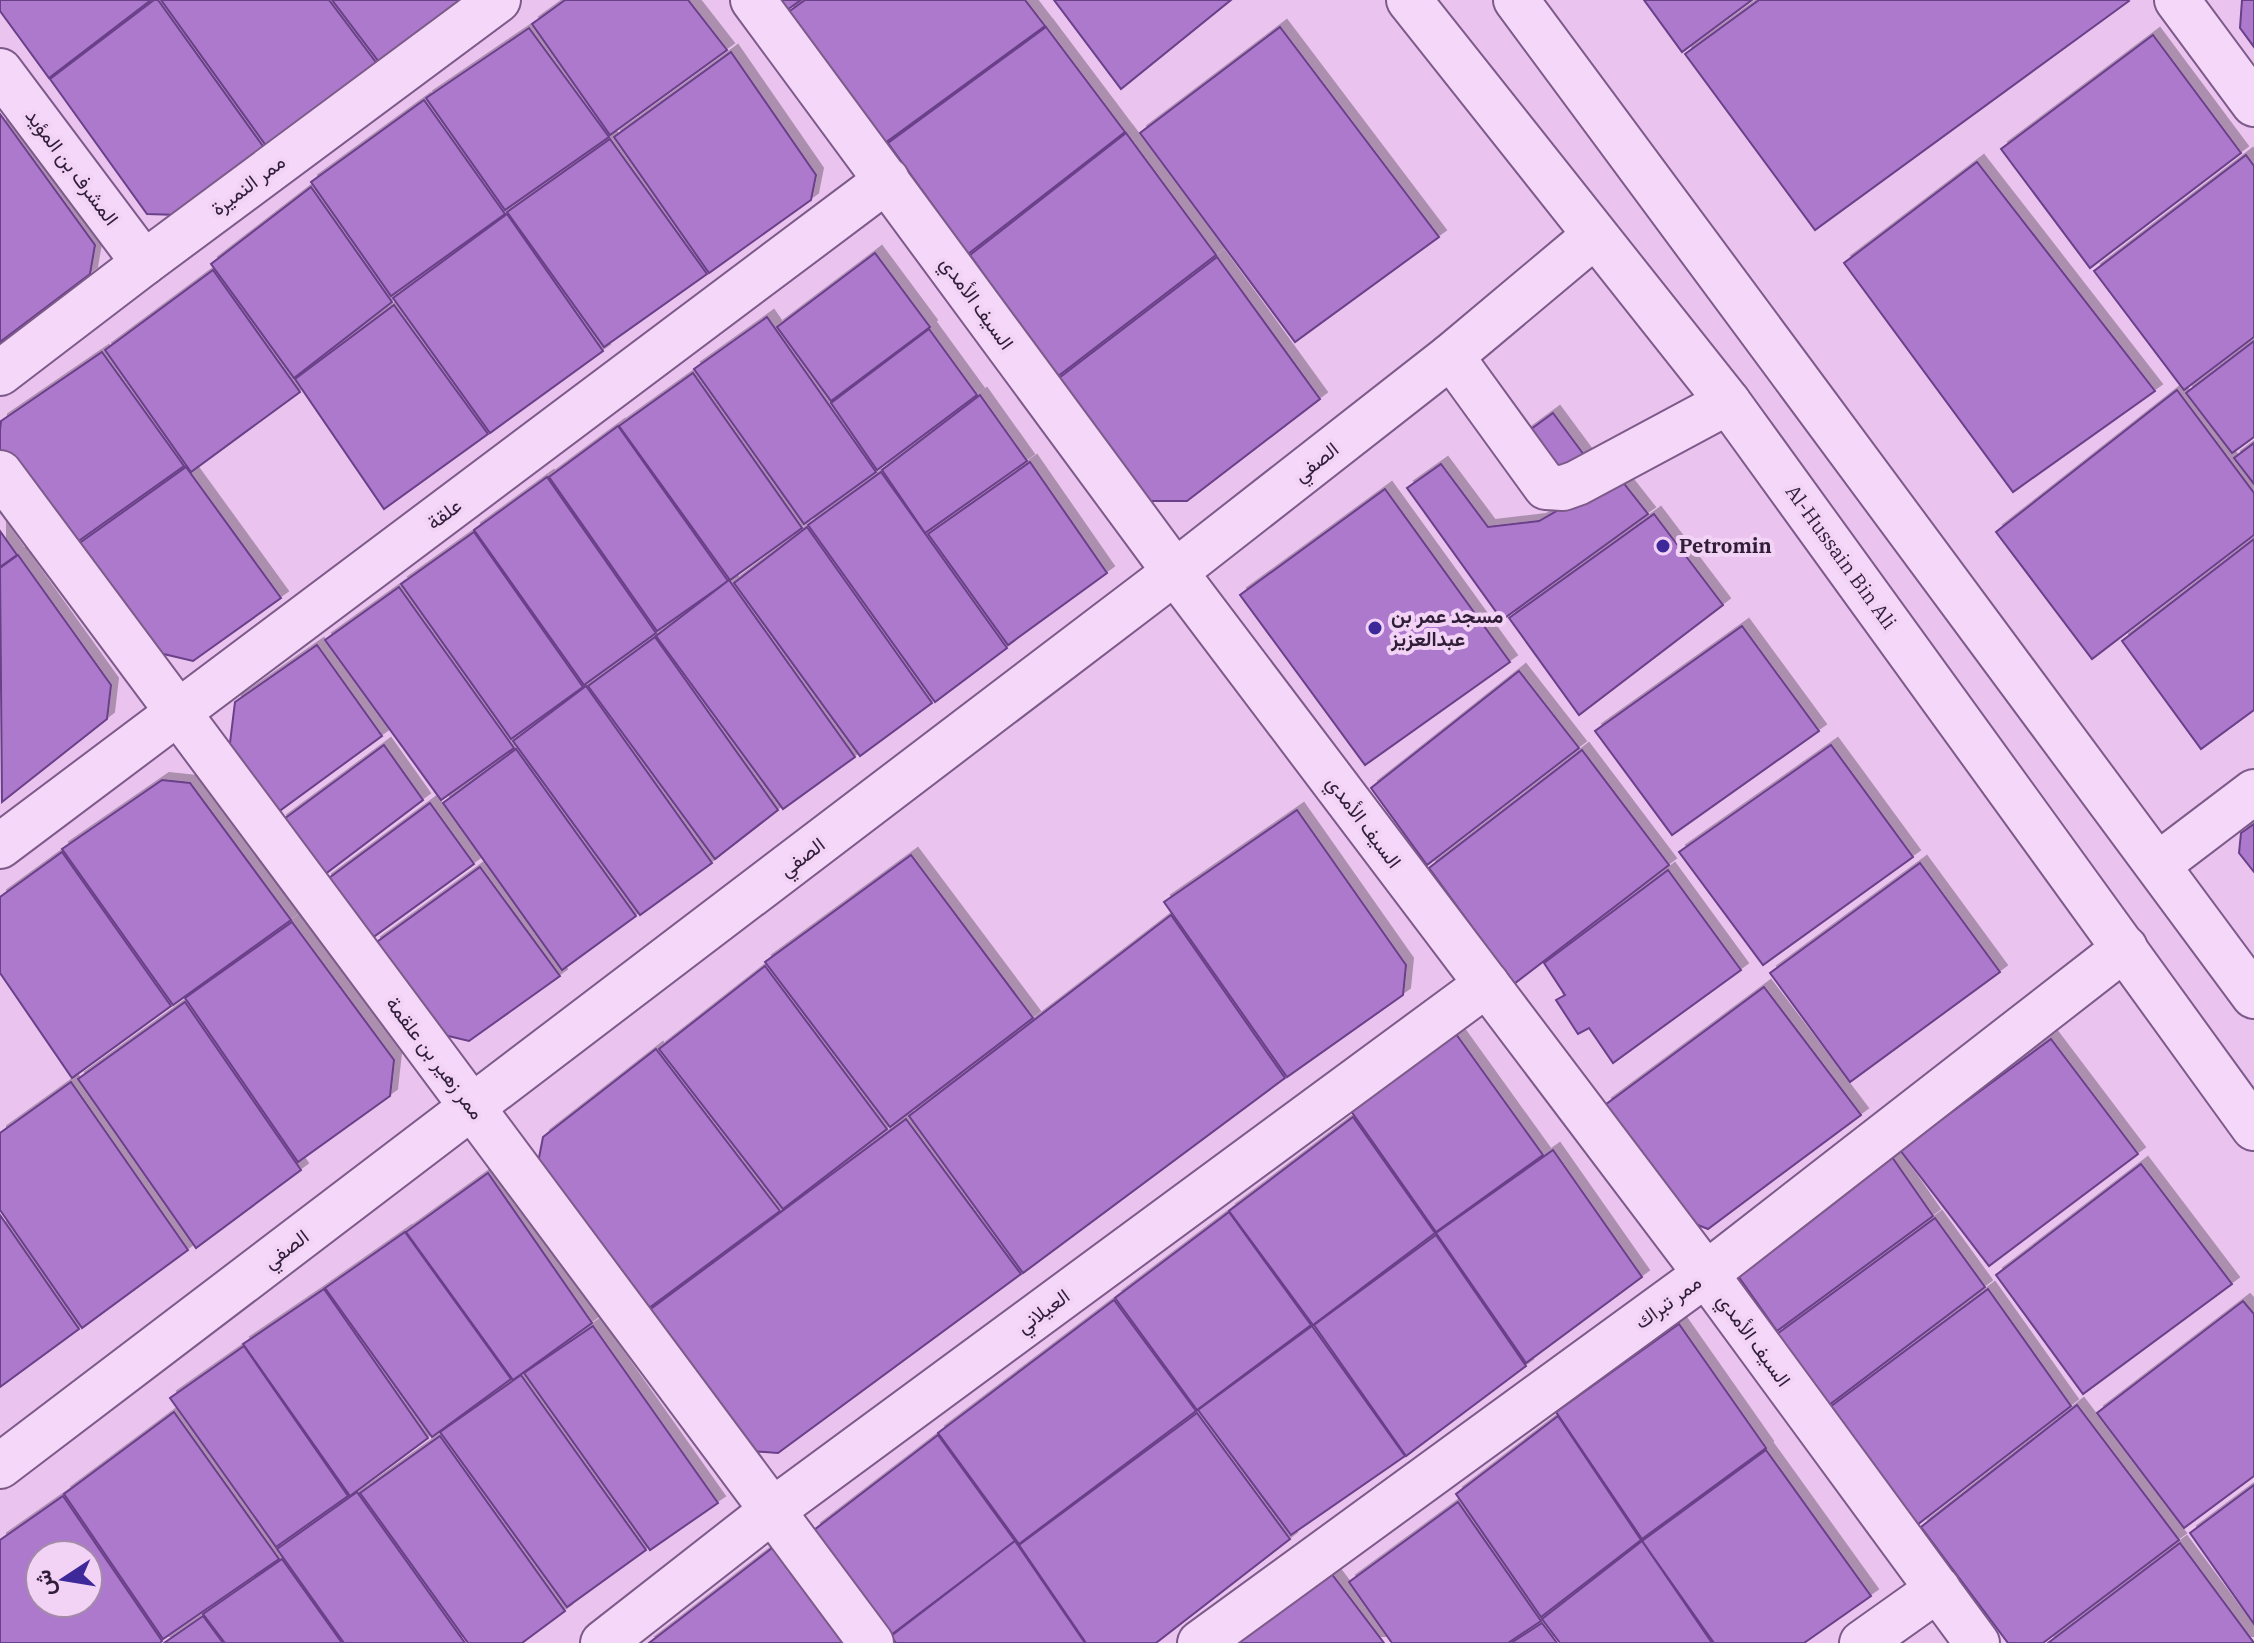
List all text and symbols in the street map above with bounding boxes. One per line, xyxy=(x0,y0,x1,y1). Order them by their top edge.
street label: المشرف بن المؤيد xyxy=(20,103,125,231)
street label: ممر النميرة xyxy=(205,148,290,221)
street label: السيف الأمدي xyxy=(931,251,1020,357)
street label: الصفي xyxy=(1287,435,1346,491)
street label: Al-Hussain Bin Ali xyxy=(1780,479,1903,634)
street label: علقة xyxy=(421,492,467,536)
place label: Petromin xyxy=(1679,532,1772,559)
marker: Petromin xyxy=(1654,537,1672,555)
place label: مسجد عمر بن عبدالعزيز xyxy=(1390,602,1503,652)
marker: مسجد عمر بن عبدالعزيز xyxy=(1366,619,1384,637)
street label: السيف الأمدي xyxy=(1318,770,1408,876)
street label: الصفي xyxy=(773,831,832,886)
street label: ممر زهير بن علقمة xyxy=(380,991,491,1125)
street label: الصفي xyxy=(257,1223,316,1278)
street label: ممر تبراك xyxy=(1629,1268,1706,1335)
street label: العيلاني xyxy=(1011,1282,1077,1342)
street label: السيف الأمدي xyxy=(1708,1288,1797,1394)
north arrow xyxy=(24,1539,104,1619)
text: ش xyxy=(27,1567,61,1599)

